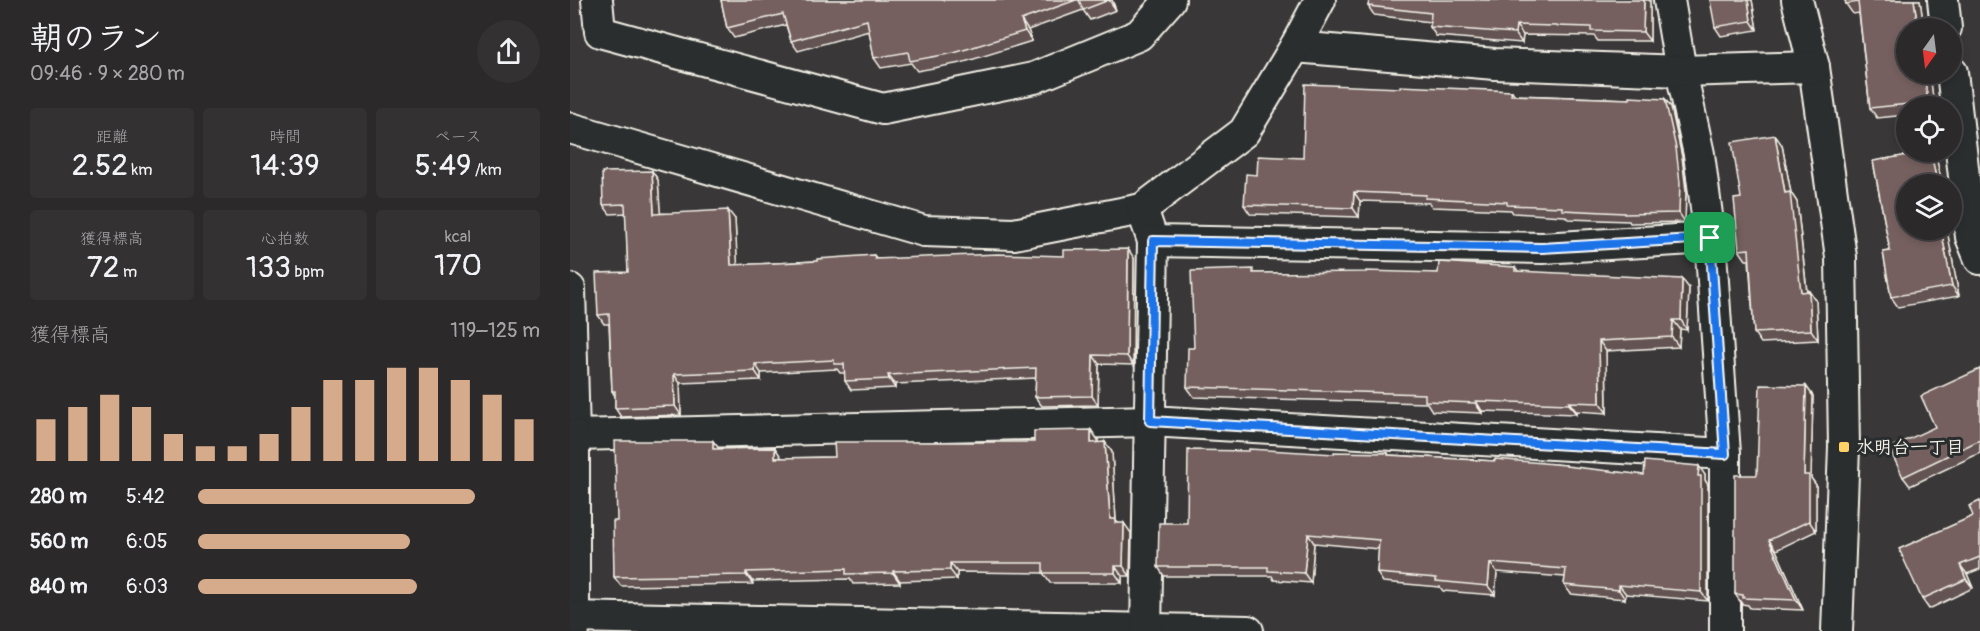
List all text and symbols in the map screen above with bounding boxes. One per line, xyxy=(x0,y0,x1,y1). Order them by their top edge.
text: 朝のラン xyxy=(30,18,162,59)
north arrow xyxy=(1896,18,1962,84)
map controls xyxy=(1896,18,1962,240)
button: share xyxy=(477,20,540,83)
text: 09:46 · 9 × 280 m xyxy=(30,61,185,86)
button: locate xyxy=(1896,96,1962,162)
text: 距離 xyxy=(96,127,128,147)
text: 時間 xyxy=(269,127,301,147)
text: ペース xyxy=(434,127,482,147)
text: 2.52 xyxy=(72,147,128,184)
text: 14:39 xyxy=(250,147,320,184)
text: 5:49 xyxy=(414,147,472,184)
text: km xyxy=(128,160,152,180)
text: /km xyxy=(472,160,502,180)
button: layers xyxy=(1896,174,1962,240)
pin xyxy=(1684,212,1735,263)
icon: arrive xyxy=(1693,221,1726,254)
text: kcal xyxy=(445,227,471,247)
text: 獲得標高 xyxy=(80,229,144,249)
text: 心拍数 xyxy=(261,229,309,249)
text: 170 xyxy=(434,247,482,284)
text: 72 xyxy=(87,249,119,286)
text: 133 xyxy=(246,249,291,286)
text: m xyxy=(119,262,137,282)
text: bpm xyxy=(291,262,324,282)
text: 119–125 m xyxy=(450,318,540,343)
text: 獲得標高 xyxy=(30,322,110,347)
place label: 水明台一丁目 xyxy=(1856,436,1964,459)
marker: 水明台一丁目 xyxy=(1837,440,1851,454)
text: 280 m xyxy=(30,484,87,509)
text: 5:42 xyxy=(126,484,165,509)
text: 560 m xyxy=(30,529,88,554)
text: 6:05 xyxy=(126,529,167,554)
text: 840 m xyxy=(30,574,87,599)
text: 6:03 xyxy=(126,574,168,599)

